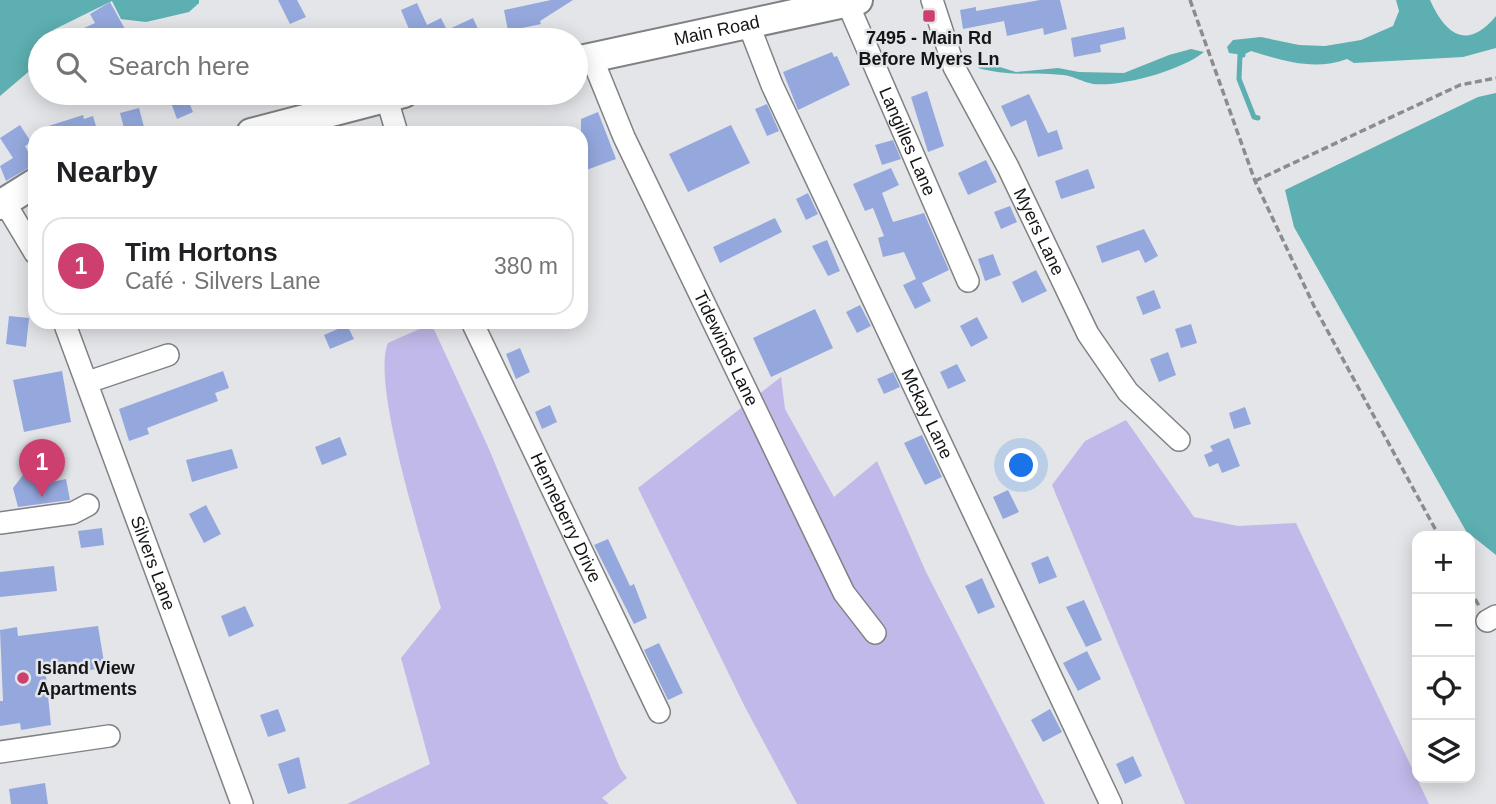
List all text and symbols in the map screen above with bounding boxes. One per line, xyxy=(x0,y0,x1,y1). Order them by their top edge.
marker: 7495 - Main Rd Before Myers Ln xyxy=(921,8,937,24)
street label: Main Road xyxy=(672,12,761,50)
search box xyxy=(28,28,588,105)
place label: 7495 - Main Rd Before Myers Ln xyxy=(858,28,1000,69)
icon: search xyxy=(52,48,90,86)
text: Search here xyxy=(108,51,250,81)
street label: Langilles Lane xyxy=(875,84,940,199)
text: Nearby xyxy=(56,155,158,188)
street label: Myers Lane xyxy=(1010,185,1068,279)
text: Tim Hortons xyxy=(125,237,278,267)
text: 1 xyxy=(75,253,87,279)
text: 380 m xyxy=(494,253,558,279)
text: Café · Silvers Lane xyxy=(125,268,321,294)
street label: Tidewinds Lane xyxy=(690,288,762,409)
street label: Mckay Lane xyxy=(897,366,957,462)
pin: 1 xyxy=(19,439,65,497)
your location xyxy=(1004,448,1038,482)
street label: Henneberry Drive xyxy=(526,450,605,586)
street label: Silvers Lane xyxy=(126,513,180,613)
map controls xyxy=(1412,531,1475,783)
button: + xyxy=(1412,531,1475,594)
button: − xyxy=(1412,594,1475,657)
button: locate xyxy=(1412,657,1475,720)
place label: Island View Apartments xyxy=(37,658,137,699)
marker: Island View Apartments xyxy=(15,670,31,686)
button: layers xyxy=(1412,720,1475,783)

